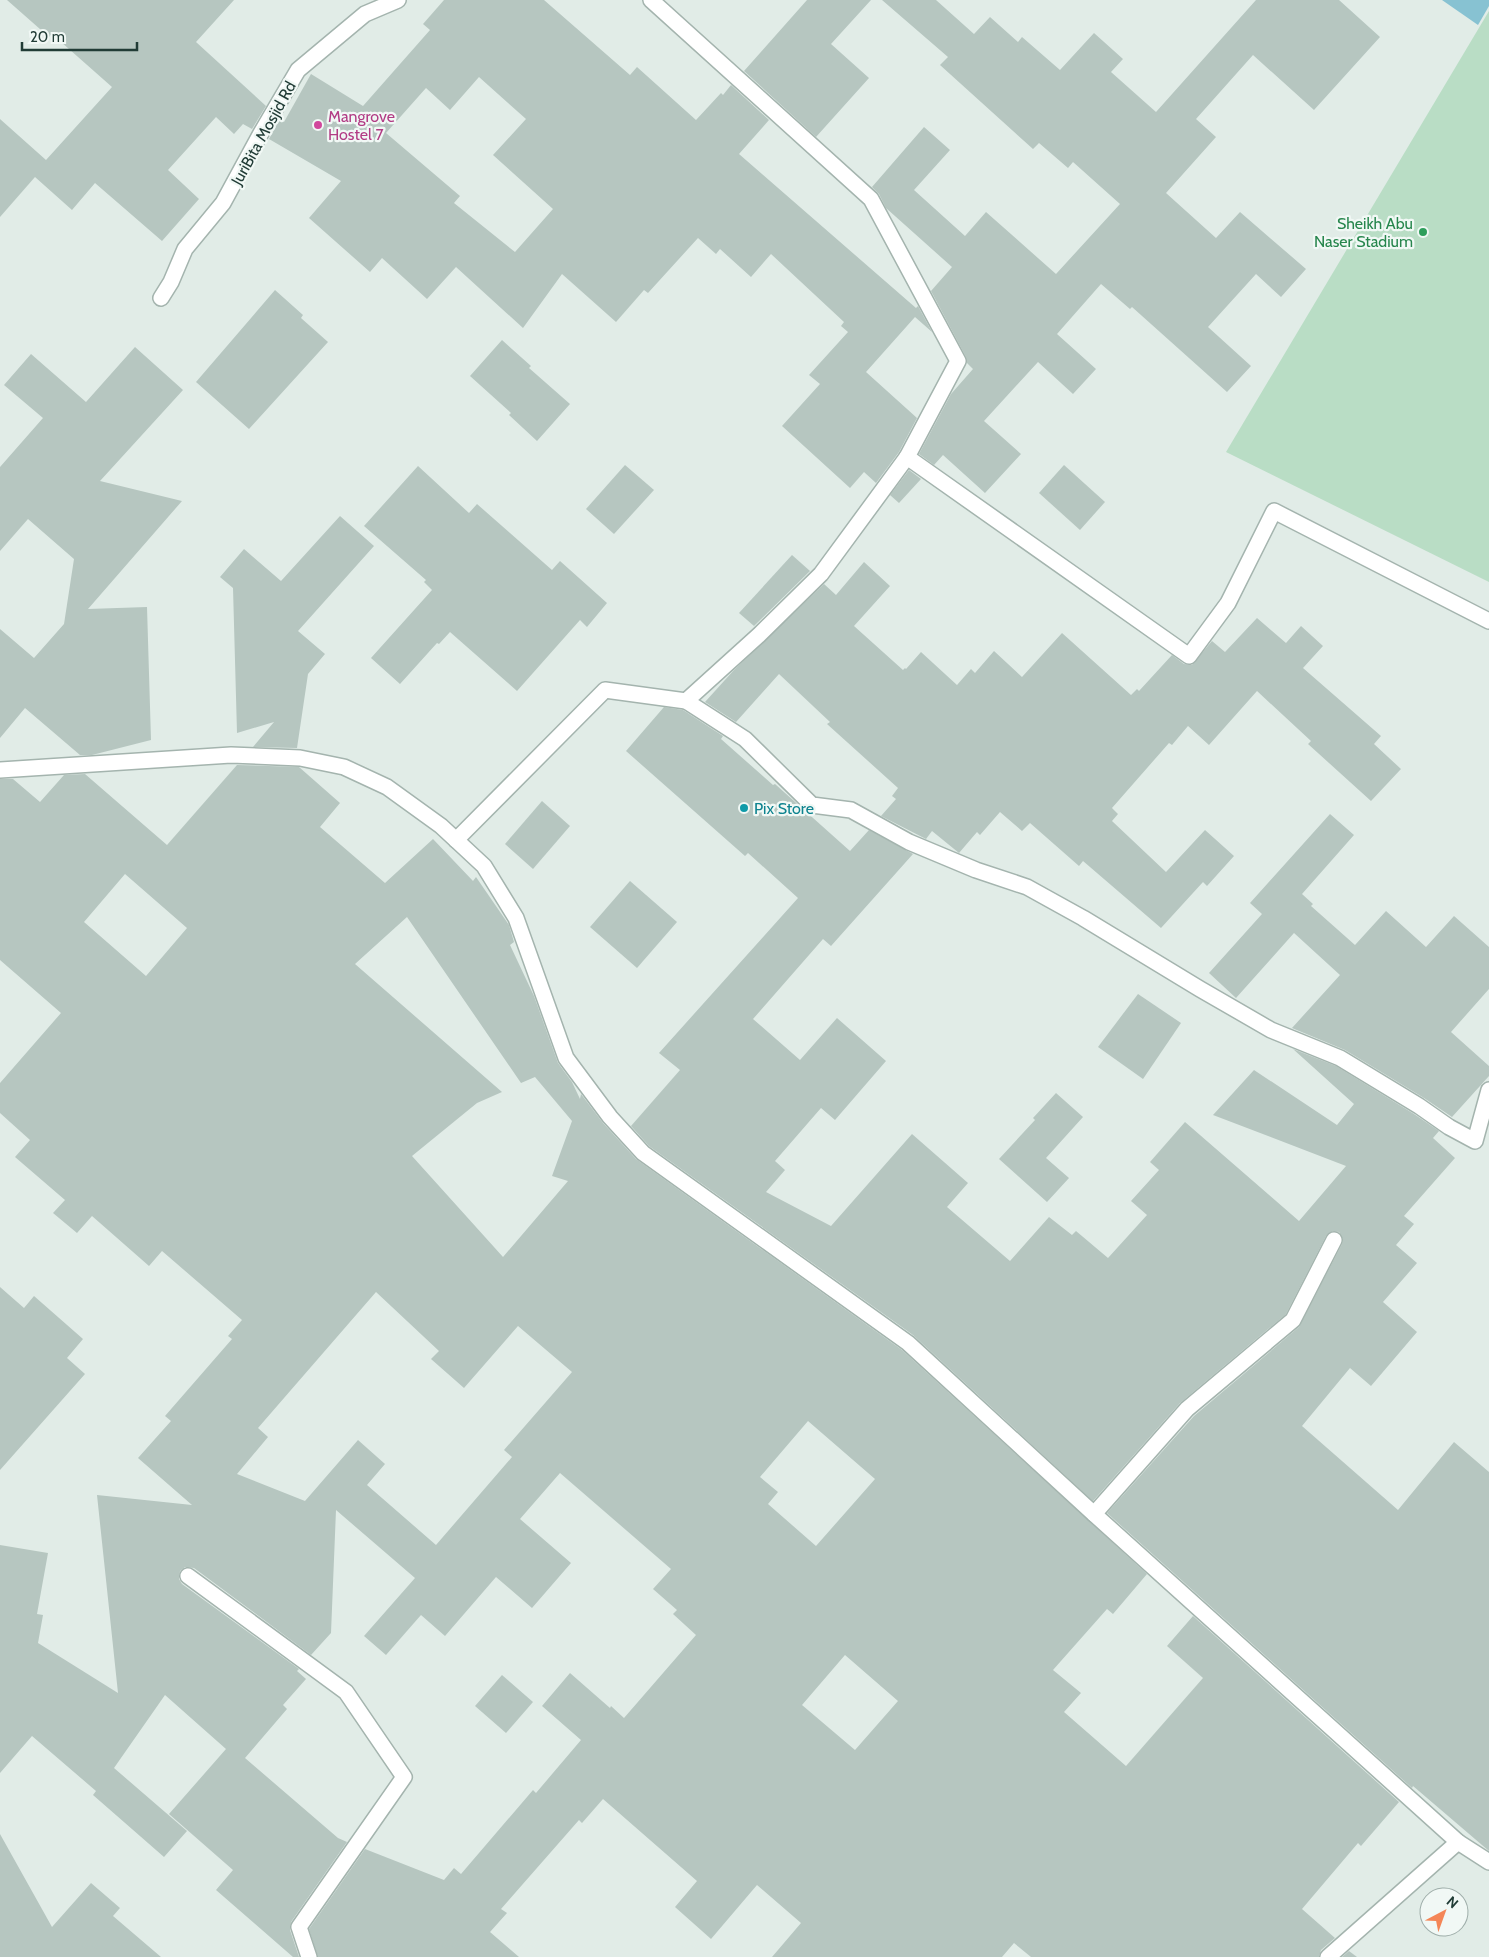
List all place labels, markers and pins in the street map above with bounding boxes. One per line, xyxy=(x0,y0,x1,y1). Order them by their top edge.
place label: Mangrove Hostel 7 xyxy=(328,107,395,144)
marker: Mangrove Hostel 7 xyxy=(312,119,324,131)
place label: Sheikh Abu Naser Stadium xyxy=(1314,214,1413,251)
marker: Sheikh Abu Naser Stadium xyxy=(1417,226,1429,238)
place label: Pix Store xyxy=(754,799,814,818)
marker: Pix Store xyxy=(738,802,750,814)

